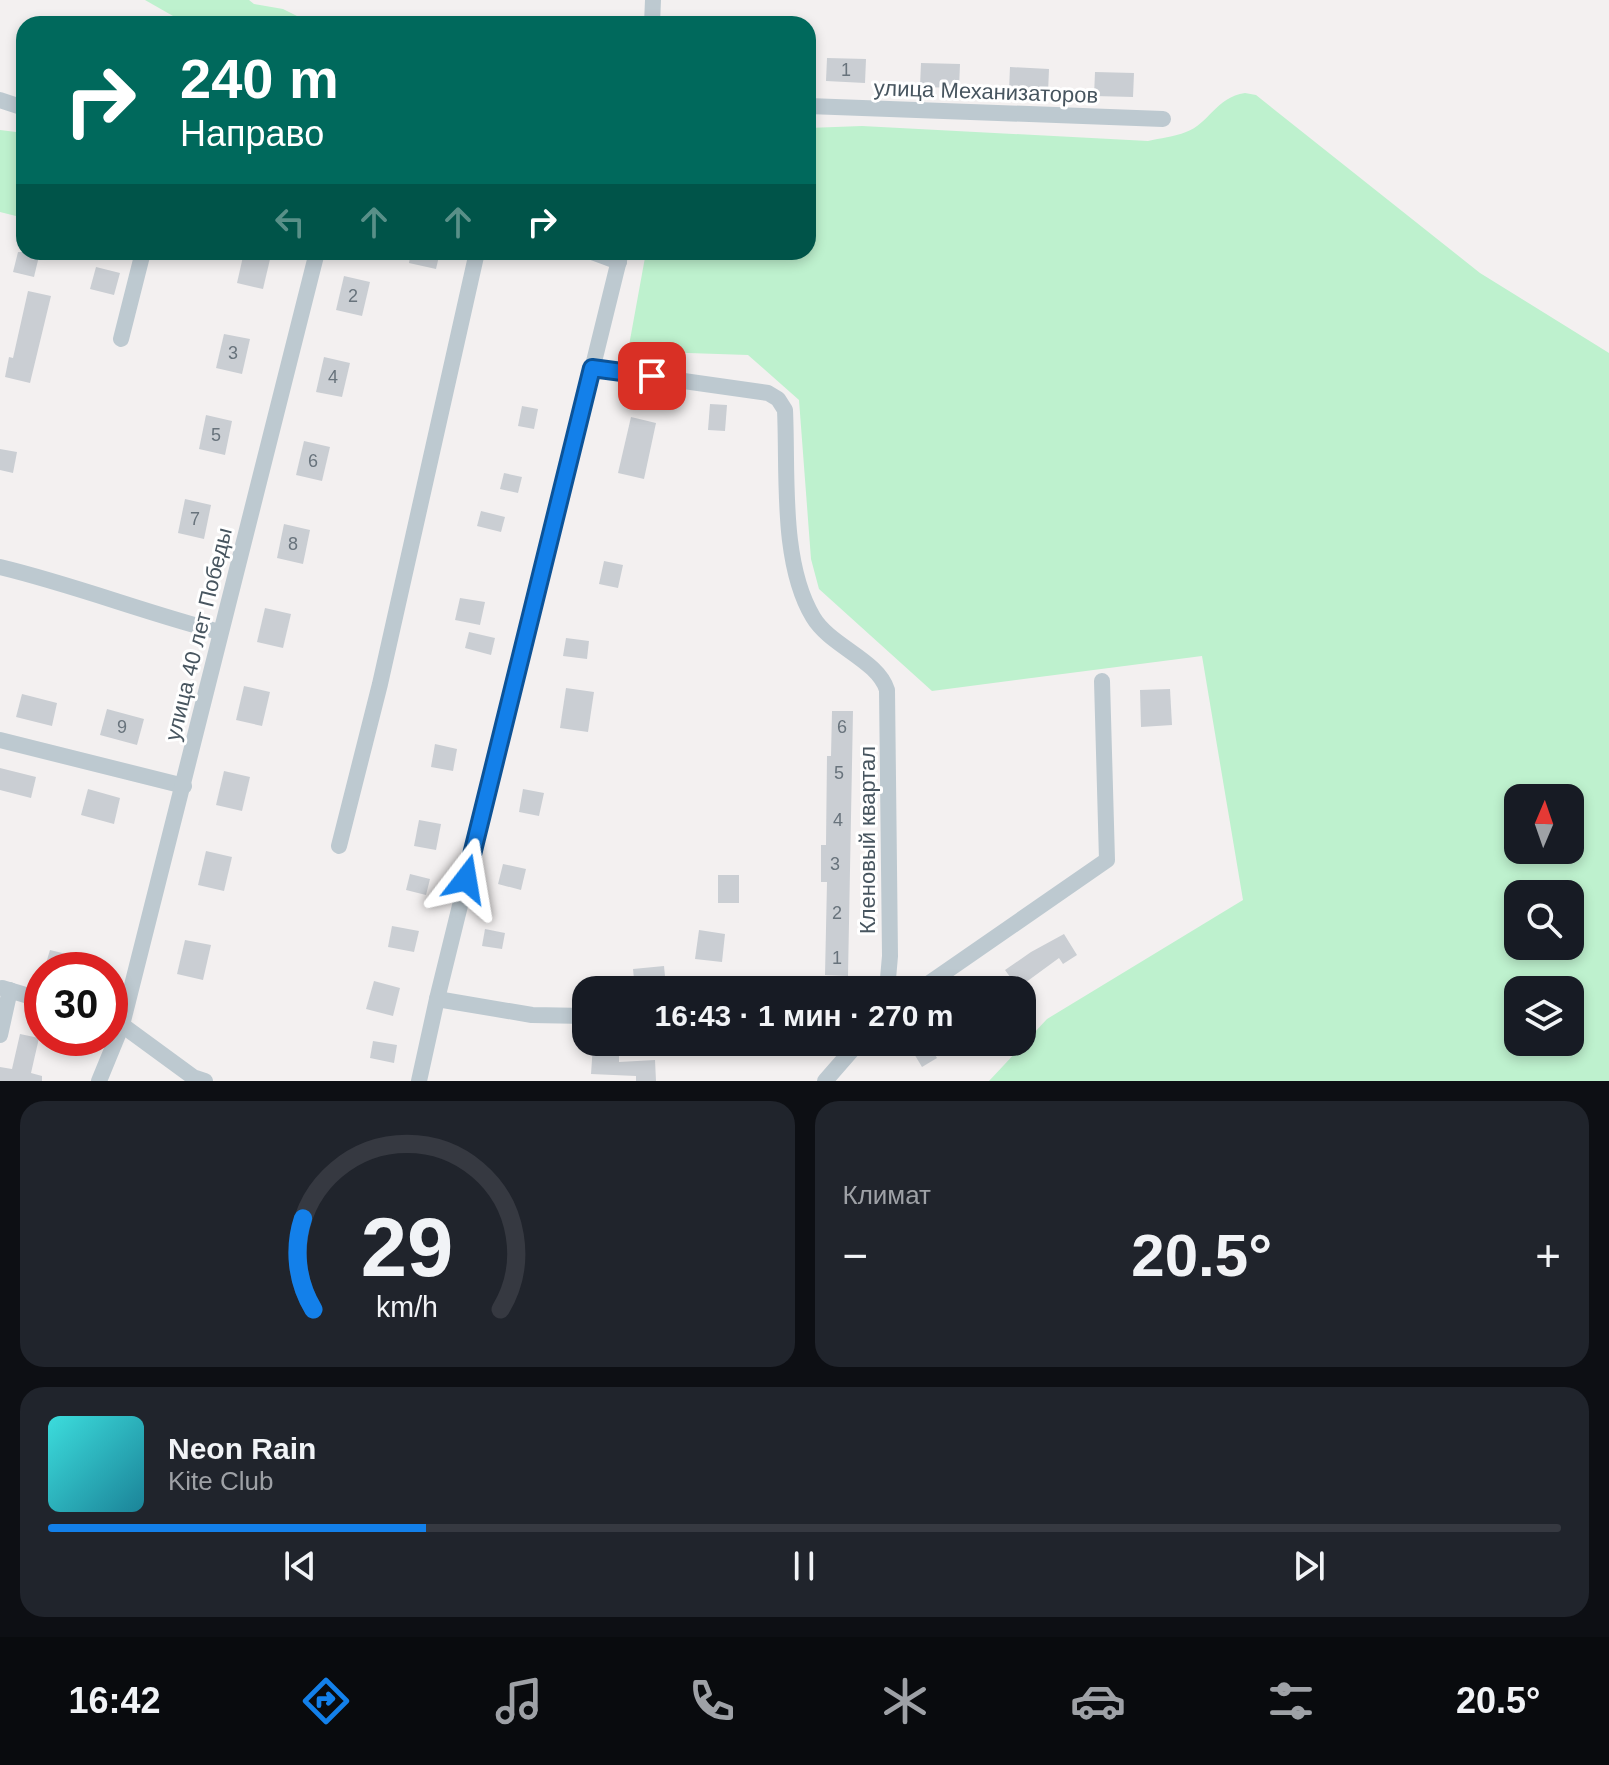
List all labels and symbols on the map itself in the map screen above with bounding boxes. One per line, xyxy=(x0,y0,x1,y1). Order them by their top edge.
house number: 1 xyxy=(841,60,851,80)
street label: улица Механизаторов xyxy=(873,75,1099,108)
house number: 2 xyxy=(348,286,358,306)
pin xyxy=(618,342,686,410)
house number: 3 xyxy=(228,343,238,363)
house number: 4 xyxy=(328,367,338,387)
house number: 5 xyxy=(211,425,221,445)
house number: 6 xyxy=(308,451,318,471)
house number: 7 xyxy=(190,509,200,529)
street label: улица 40 лет Победы xyxy=(160,525,237,743)
house number: 8 xyxy=(288,534,298,554)
house number: 9 xyxy=(117,717,127,737)
house number: 6 xyxy=(837,717,847,737)
street label: Кленовый квартал xyxy=(855,746,880,934)
house number: 5 xyxy=(834,763,844,783)
north arrow xyxy=(1504,784,1584,864)
house number: 4 xyxy=(833,810,843,830)
position arrow xyxy=(424,837,508,921)
house number: 3 xyxy=(830,854,840,874)
house number: 2 xyxy=(832,903,842,923)
house number: 1 xyxy=(832,948,842,968)
speed limit sign: 30 xyxy=(24,952,128,1056)

